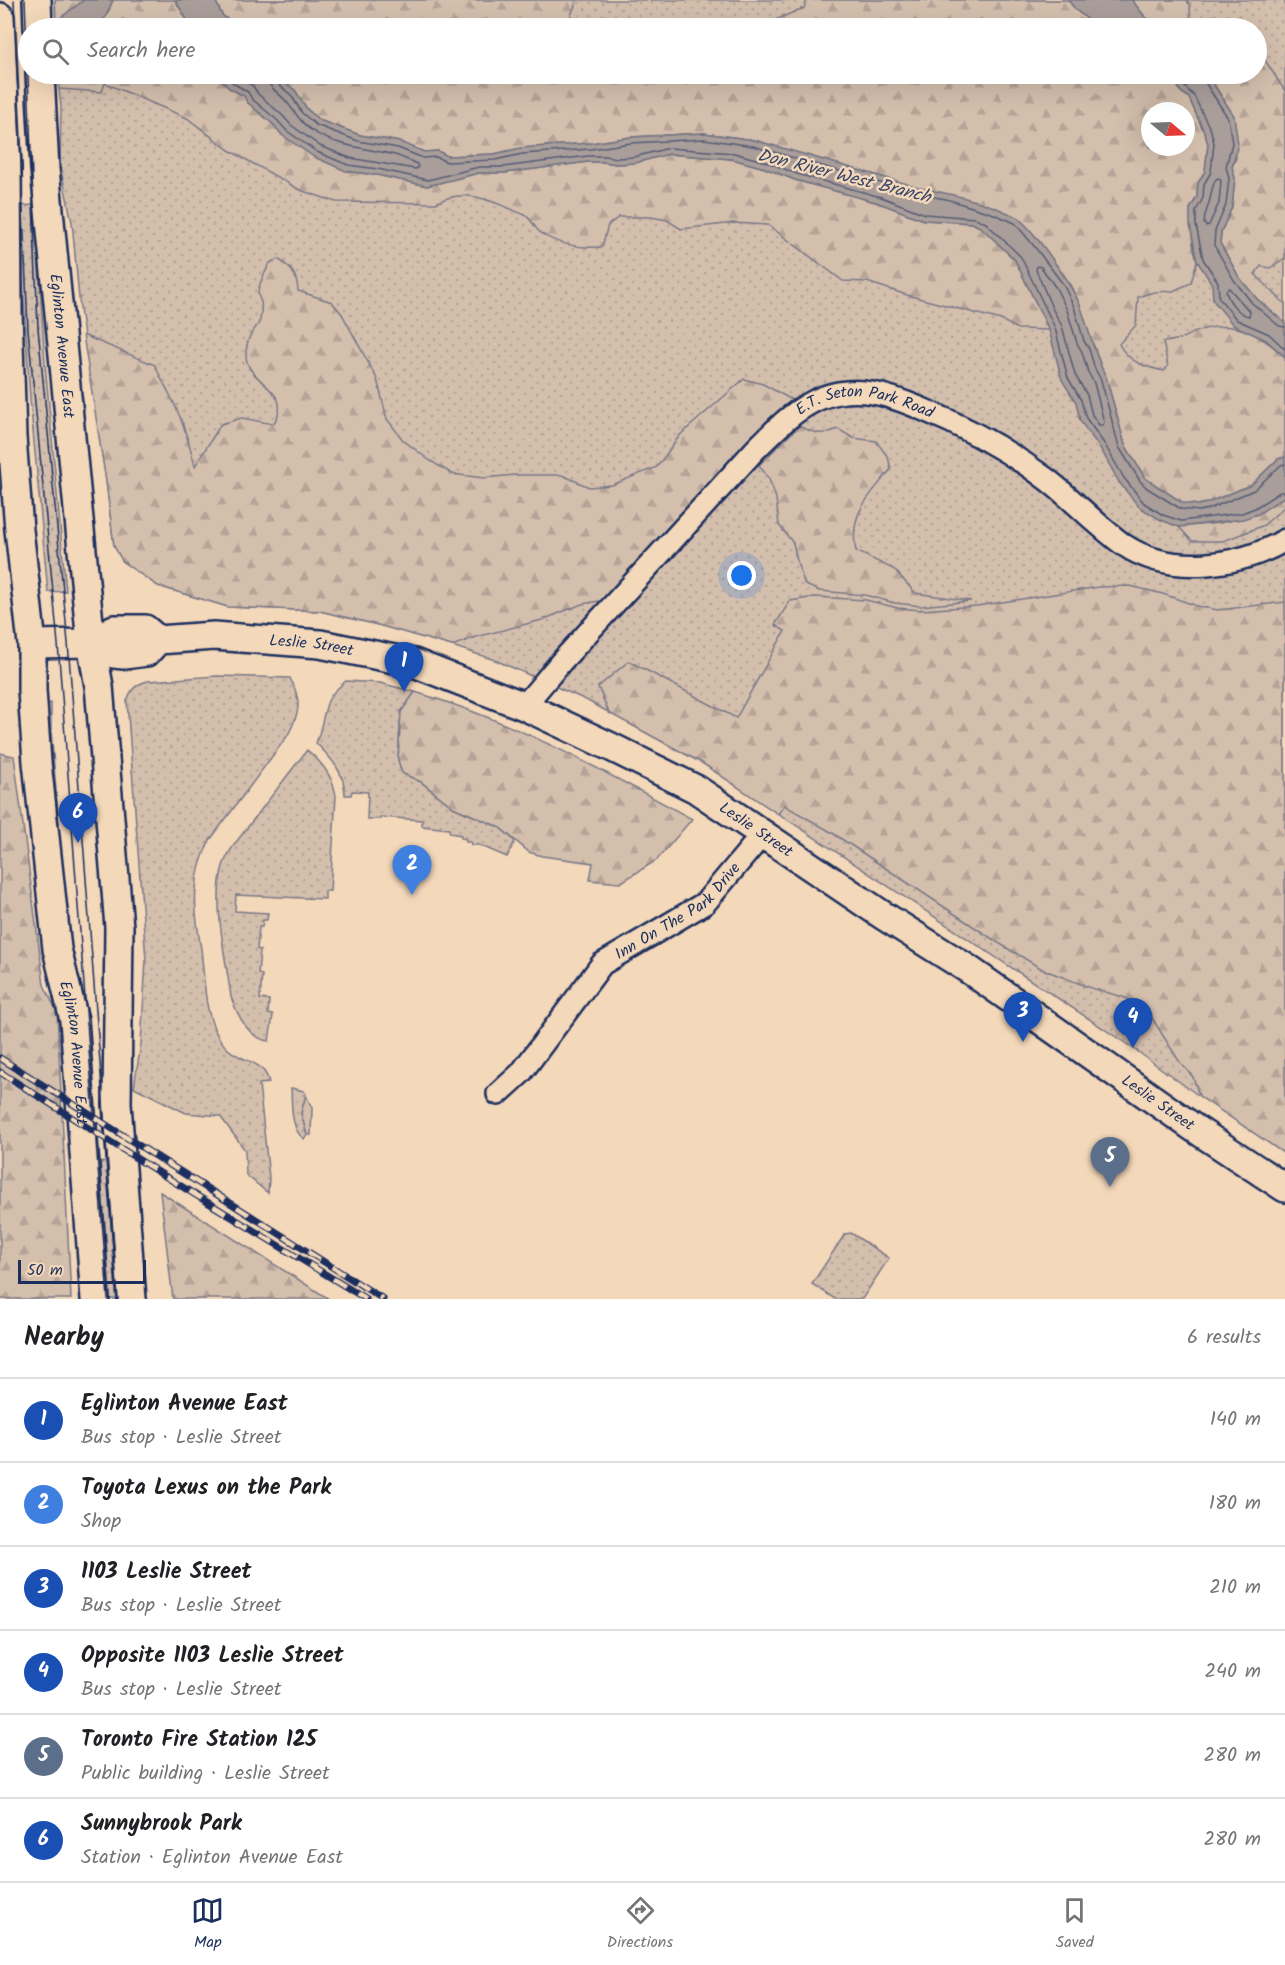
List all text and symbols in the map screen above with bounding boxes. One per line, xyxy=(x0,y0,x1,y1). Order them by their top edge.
search box xyxy=(18,18,1267,84)
text: Search here xyxy=(87,34,195,69)
icon: search xyxy=(39,35,72,68)
north arrow xyxy=(1141,102,1195,156)
water label: Don River West Branch xyxy=(754,141,935,213)
street label: Eglinton Avenue East xyxy=(43,273,82,420)
text: E.T. Seton Park Road xyxy=(790,379,939,426)
street label: E.T. Seton Park Road xyxy=(793,406,937,426)
your location xyxy=(727,561,756,590)
street label: Leslie Street xyxy=(268,628,356,663)
pin: 1 xyxy=(384,642,424,692)
pin: 6 xyxy=(58,794,98,843)
street label: Leslie Street xyxy=(714,796,799,864)
pin: 2 xyxy=(392,846,432,895)
street label: Inn On The Park Drive xyxy=(610,857,747,966)
street label: Eglinton Avenue East xyxy=(53,978,94,1127)
pin: 3 xyxy=(1004,992,1042,1042)
pin: 4 xyxy=(1114,998,1152,1048)
street label: Leslie Street xyxy=(1116,1068,1201,1138)
pin: 5 xyxy=(1090,1138,1130,1187)
scale bar xyxy=(18,1257,146,1284)
text: 50 m xyxy=(27,1258,63,1283)
text: Nearby xyxy=(24,1317,104,1359)
text: 6 results xyxy=(1187,1322,1261,1354)
text: Eglinton Avenue East xyxy=(81,1387,288,1422)
text: 1 xyxy=(40,1404,47,1436)
text: 140 m xyxy=(1210,1404,1261,1436)
text: Bus stop · Leslie Street xyxy=(81,1422,281,1454)
text: Toyota Lexus on the Park xyxy=(81,1471,331,1506)
text: 2 xyxy=(38,1488,49,1520)
text: 180 m xyxy=(1209,1488,1261,1520)
text: Shop xyxy=(81,1506,121,1538)
text: 1103 Leslie Street xyxy=(81,1555,251,1590)
text: 3 xyxy=(38,1572,49,1604)
text: 210 m xyxy=(1209,1572,1261,1604)
text: Bus stop · Leslie Street xyxy=(81,1590,281,1622)
text: Opposite 1103 Leslie Street xyxy=(81,1639,344,1674)
text: 4 xyxy=(38,1656,49,1688)
text: 240 m xyxy=(1204,1656,1261,1688)
text: Bus stop · Leslie Street xyxy=(81,1674,281,1706)
text: Toronto Fire Station 125 xyxy=(81,1723,317,1758)
text: 5 xyxy=(38,1740,49,1772)
text: 280 m xyxy=(1203,1740,1261,1772)
text: Public building · Leslie Street xyxy=(81,1758,330,1790)
text: Sunnybrook Park xyxy=(81,1807,242,1842)
text: 6 xyxy=(38,1824,49,1856)
text: 280 m xyxy=(1203,1824,1261,1856)
text: Station · Eglinton Avenue East xyxy=(81,1842,343,1874)
tab: Map xyxy=(191,1894,224,1955)
tab: Directions xyxy=(607,1894,673,1955)
tab: Saved xyxy=(1056,1894,1094,1955)

